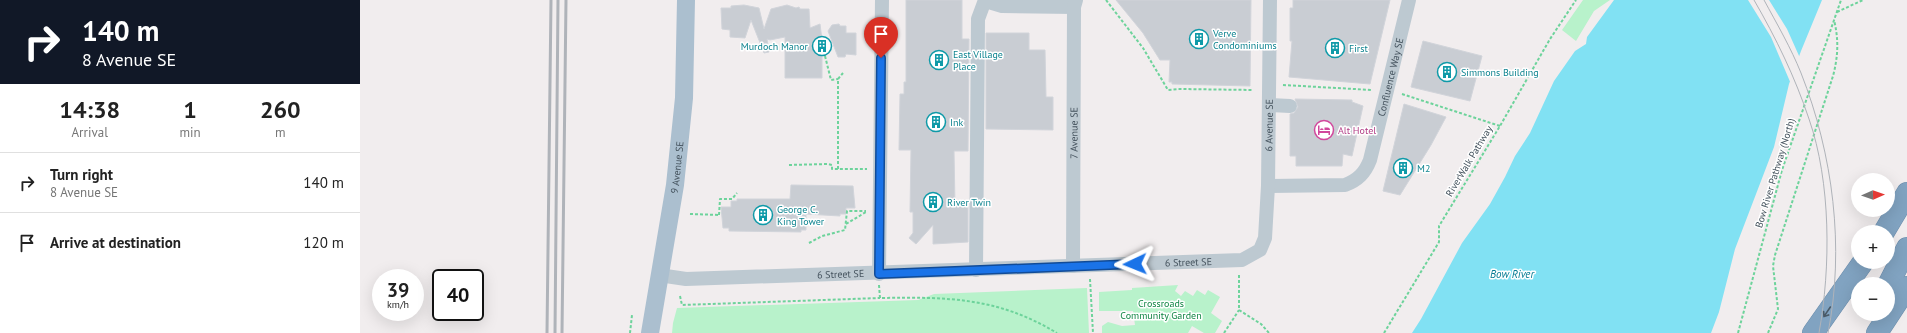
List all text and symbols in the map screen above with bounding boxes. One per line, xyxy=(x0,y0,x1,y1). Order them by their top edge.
text: 140 m xyxy=(82,12,159,49)
icon: right xyxy=(16,16,68,68)
pin xyxy=(864,17,898,58)
icon: arrive xyxy=(870,23,892,45)
place label: Verve Condominiums xyxy=(1212,27,1277,52)
building icon: Verve Condominiums xyxy=(1188,28,1210,50)
building icon: Murdoch Manor xyxy=(811,35,833,57)
street label: Confluence Way SE xyxy=(1374,36,1406,118)
building icon: First xyxy=(1324,37,1346,59)
place label: Murdoch Manor xyxy=(741,40,809,53)
place label: First xyxy=(1349,42,1368,55)
text: 8 Avenue SE xyxy=(82,48,176,71)
place label: East Village Place xyxy=(953,48,1003,73)
building icon: East Village Place xyxy=(928,49,950,71)
building icon: Simmons Building xyxy=(1436,61,1458,83)
place label: Simmons Building xyxy=(1461,66,1539,79)
text: 14:38 xyxy=(59,94,120,125)
text: 1 xyxy=(183,94,197,125)
text: 260 xyxy=(260,94,301,125)
street label: 6 Avenue SE xyxy=(1262,99,1275,152)
street label: 7 Avenue SE xyxy=(1067,107,1080,159)
building icon: Ink xyxy=(925,111,947,133)
place label: Ink xyxy=(950,116,963,129)
street label: Bow River Pathway (North) xyxy=(1752,116,1798,229)
hotel icon: Alt Hotel xyxy=(1313,119,1335,141)
street label: RiverWalk Pathway xyxy=(1443,123,1496,199)
text: Arrival xyxy=(72,124,108,141)
text: min xyxy=(179,124,201,141)
text: m xyxy=(275,124,286,141)
place label: Alt Hotel xyxy=(1338,124,1376,137)
street label: 9 Avenue SE xyxy=(667,140,686,194)
building icon: M2 xyxy=(1392,157,1414,179)
place label: M2 xyxy=(1417,162,1430,175)
text: Turn right xyxy=(50,165,113,184)
icon: right xyxy=(16,172,38,194)
text: 140 m xyxy=(303,173,344,192)
north arrow xyxy=(1851,173,1895,217)
map controls xyxy=(1851,173,1895,321)
text: 8 Avenue SE xyxy=(50,184,118,201)
building icon: River Twin xyxy=(922,191,944,213)
place label: River Twin xyxy=(947,196,991,209)
place label: George C. King Tower xyxy=(777,203,825,228)
building icon: George C. King Tower xyxy=(752,204,774,226)
button: + xyxy=(1851,225,1895,269)
icon: arrive xyxy=(16,232,38,254)
text: Arrive at destination xyxy=(50,233,181,252)
text: 120 m xyxy=(303,233,344,252)
position arrow xyxy=(1114,243,1156,285)
street label: 6 Street SE xyxy=(1165,255,1212,269)
street label: 6 Street SE xyxy=(817,266,864,281)
water label: Bow River xyxy=(1490,267,1535,281)
speed limit sign: 40 xyxy=(432,269,484,321)
text: 39 xyxy=(387,277,409,303)
button: − xyxy=(1851,277,1895,321)
park label: Crossroads Community Garden xyxy=(1120,297,1202,322)
text: km/h xyxy=(387,298,409,311)
one-way arrow xyxy=(1823,306,1831,317)

